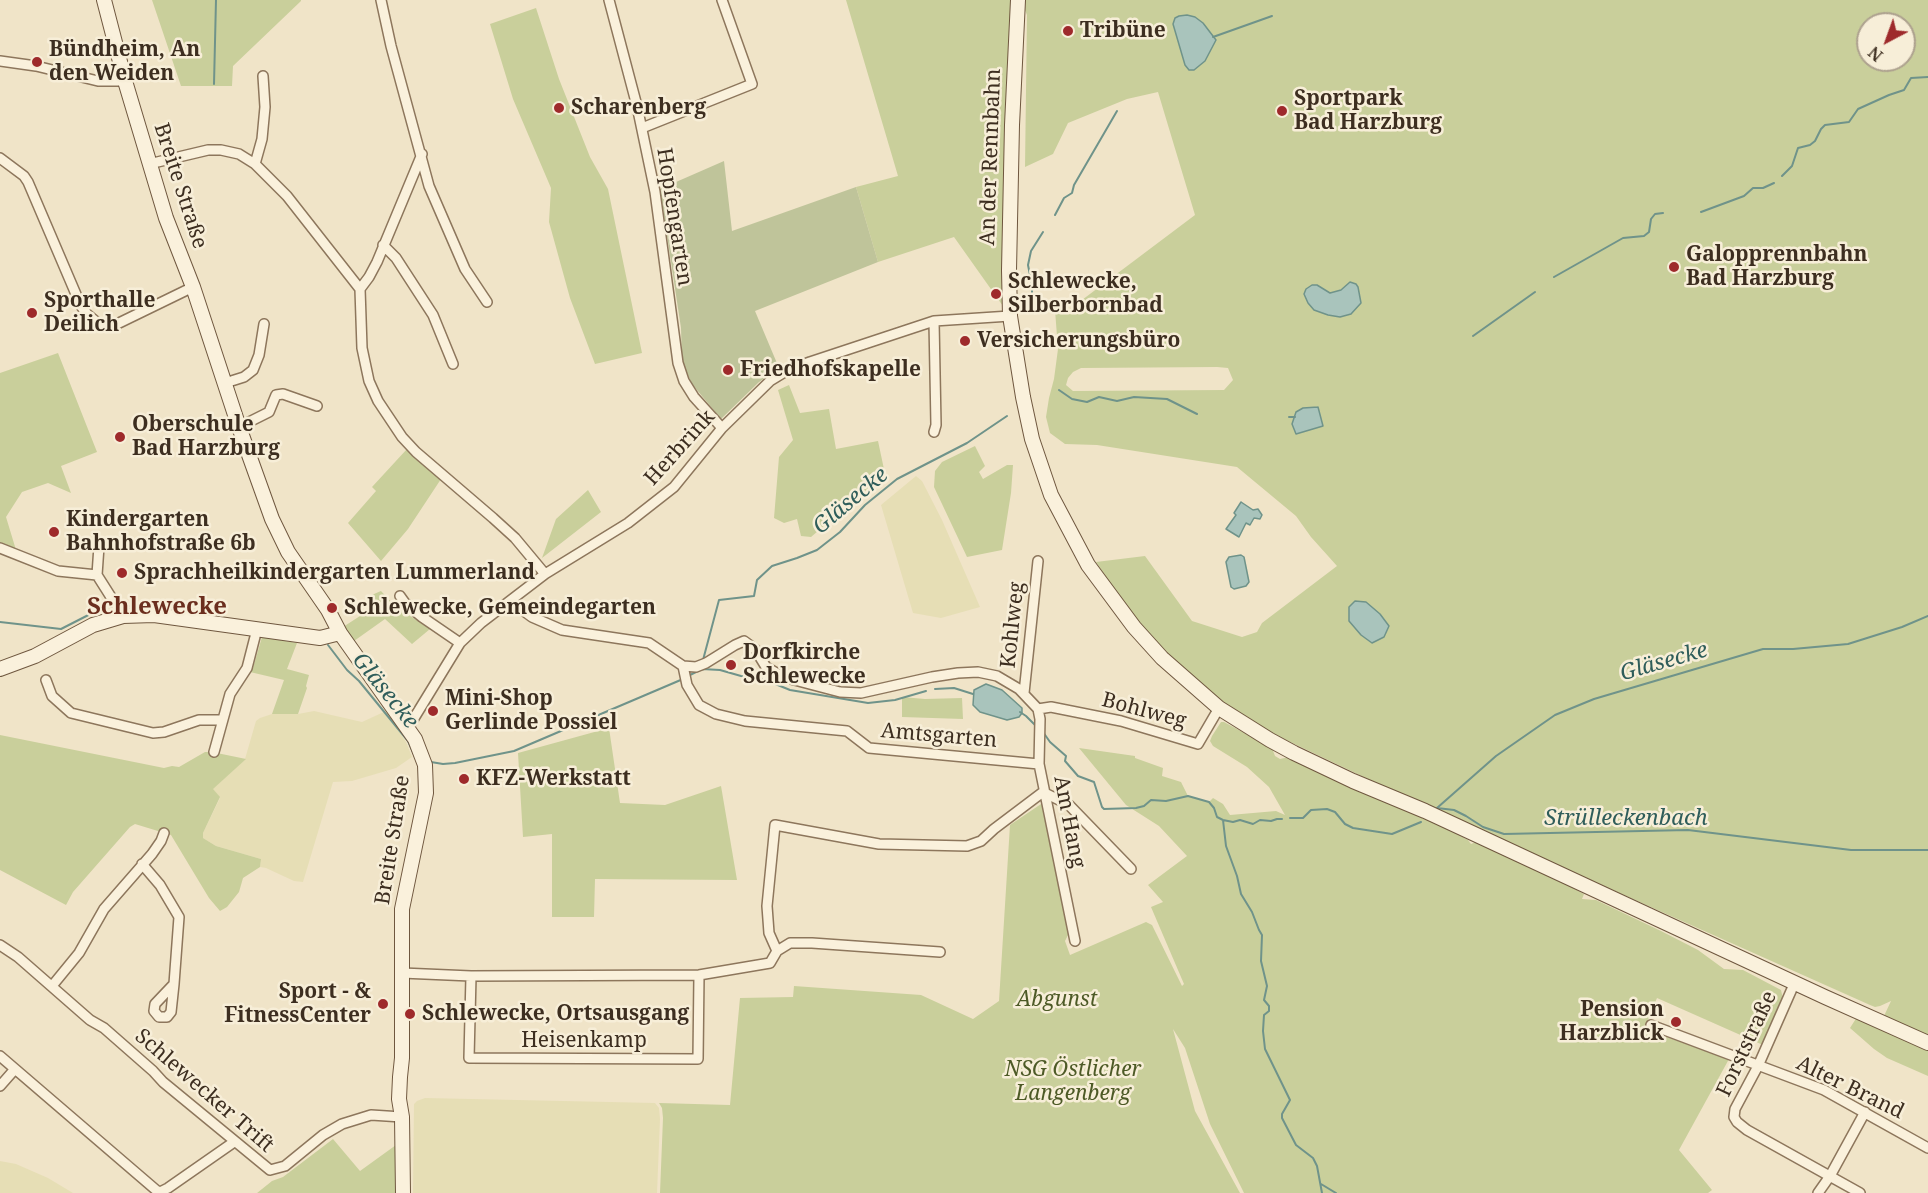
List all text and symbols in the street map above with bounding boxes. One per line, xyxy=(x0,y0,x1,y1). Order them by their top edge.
north arrow xyxy=(1856,12,1916,72)
place label: Tribüne xyxy=(1080,18,1166,44)
marker: Tribüne xyxy=(1061,24,1075,38)
place label: Bündheim, An den Weiden xyxy=(49,37,200,87)
text: N xyxy=(1864,42,1887,67)
marker: Bündheim, An den Weiden xyxy=(30,55,44,69)
street label: An der Rennbahn xyxy=(975,68,1007,246)
place label: Sportpark Bad Harzburg xyxy=(1294,86,1442,136)
place label: Scharenberg xyxy=(571,95,706,121)
marker: Scharenberg xyxy=(552,101,566,115)
marker: Sportpark Bad Harzburg xyxy=(1275,104,1289,118)
street label: Breite Straße xyxy=(148,120,212,252)
street label: Hopfengarten xyxy=(651,146,697,288)
place label: Galopprennbahn Bad Harzburg xyxy=(1686,242,1867,292)
marker: Galopprennbahn Bad Harzburg xyxy=(1667,260,1681,274)
place label: Schlewecke, Silberbornbad xyxy=(1008,269,1163,319)
marker: Schlewecke, Silberbornbad xyxy=(989,287,1003,301)
place label: Sporthalle Deilich xyxy=(44,288,155,338)
marker: Sporthalle Deilich xyxy=(25,306,39,320)
place label: Versicherungsbüro xyxy=(977,328,1180,354)
marker: Versicherungsbüro xyxy=(958,334,972,348)
place label: Friedhofskapelle xyxy=(740,357,921,383)
marker: Friedhofskapelle xyxy=(721,363,735,377)
street label: Herbrink xyxy=(639,405,721,491)
place label: Oberschule Bad Harzburg xyxy=(132,412,280,462)
marker: Oberschule Bad Harzburg xyxy=(113,430,127,444)
water label: Gläsecke xyxy=(808,462,894,540)
place label: Kindergarten Bahnhofstraße 6b xyxy=(66,507,256,557)
marker: Kindergarten Bahnhofstraße 6b xyxy=(47,525,61,539)
place label: Sprachheilkindergarten Lummerland xyxy=(134,560,535,586)
marker: Sprachheilkindergarten Lummerland xyxy=(115,566,129,580)
street label: Kohlweg xyxy=(996,580,1030,670)
district label: Schlewecke xyxy=(87,593,227,621)
place label: Schlewecke, Gemeindegarten xyxy=(344,595,656,621)
marker: Schlewecke, Gemeindegarten xyxy=(325,601,339,615)
water label: Gläsecke xyxy=(1617,637,1711,687)
place label: Dorfkirche Schlewecke xyxy=(743,640,866,690)
water label: Gläsecke xyxy=(346,648,424,734)
marker: Dorfkirche Schlewecke xyxy=(724,658,738,672)
place label: Mini-Shop Gerlinde Possiel xyxy=(445,686,617,736)
street label: Bohlweg xyxy=(1099,688,1189,734)
marker: Mini-Shop Gerlinde Possiel xyxy=(426,704,440,718)
street label: Amtsgarten xyxy=(880,718,998,754)
place label: KFZ-Werkstatt xyxy=(476,766,631,792)
marker: KFZ-Werkstatt xyxy=(457,772,471,786)
street label: Breite Straße xyxy=(370,774,416,906)
street label: Am Hang xyxy=(1048,774,1090,870)
water label: Strülleckenbach xyxy=(1544,806,1708,832)
place label: Sport - & FitnessCenter xyxy=(224,979,371,1029)
park label: Abgunst xyxy=(1017,987,1097,1013)
street label: Forststraße xyxy=(1712,987,1782,1101)
marker: Sport - & FitnessCenter xyxy=(376,997,390,1011)
place label: Pension Harzblick xyxy=(1559,997,1664,1047)
place label: Schlewecke, Ortsausgang xyxy=(422,1001,689,1027)
marker: Schlewecke, Ortsausgang xyxy=(403,1007,417,1021)
marker: Pension Harzblick xyxy=(1669,1015,1683,1029)
street label: Schlewecker Trift xyxy=(129,1024,279,1158)
street label: Heisenkamp xyxy=(521,1028,647,1054)
street label: Alter Brand xyxy=(1792,1051,1908,1125)
park label: NSG Östlicher Langenberg xyxy=(1005,1057,1141,1107)

